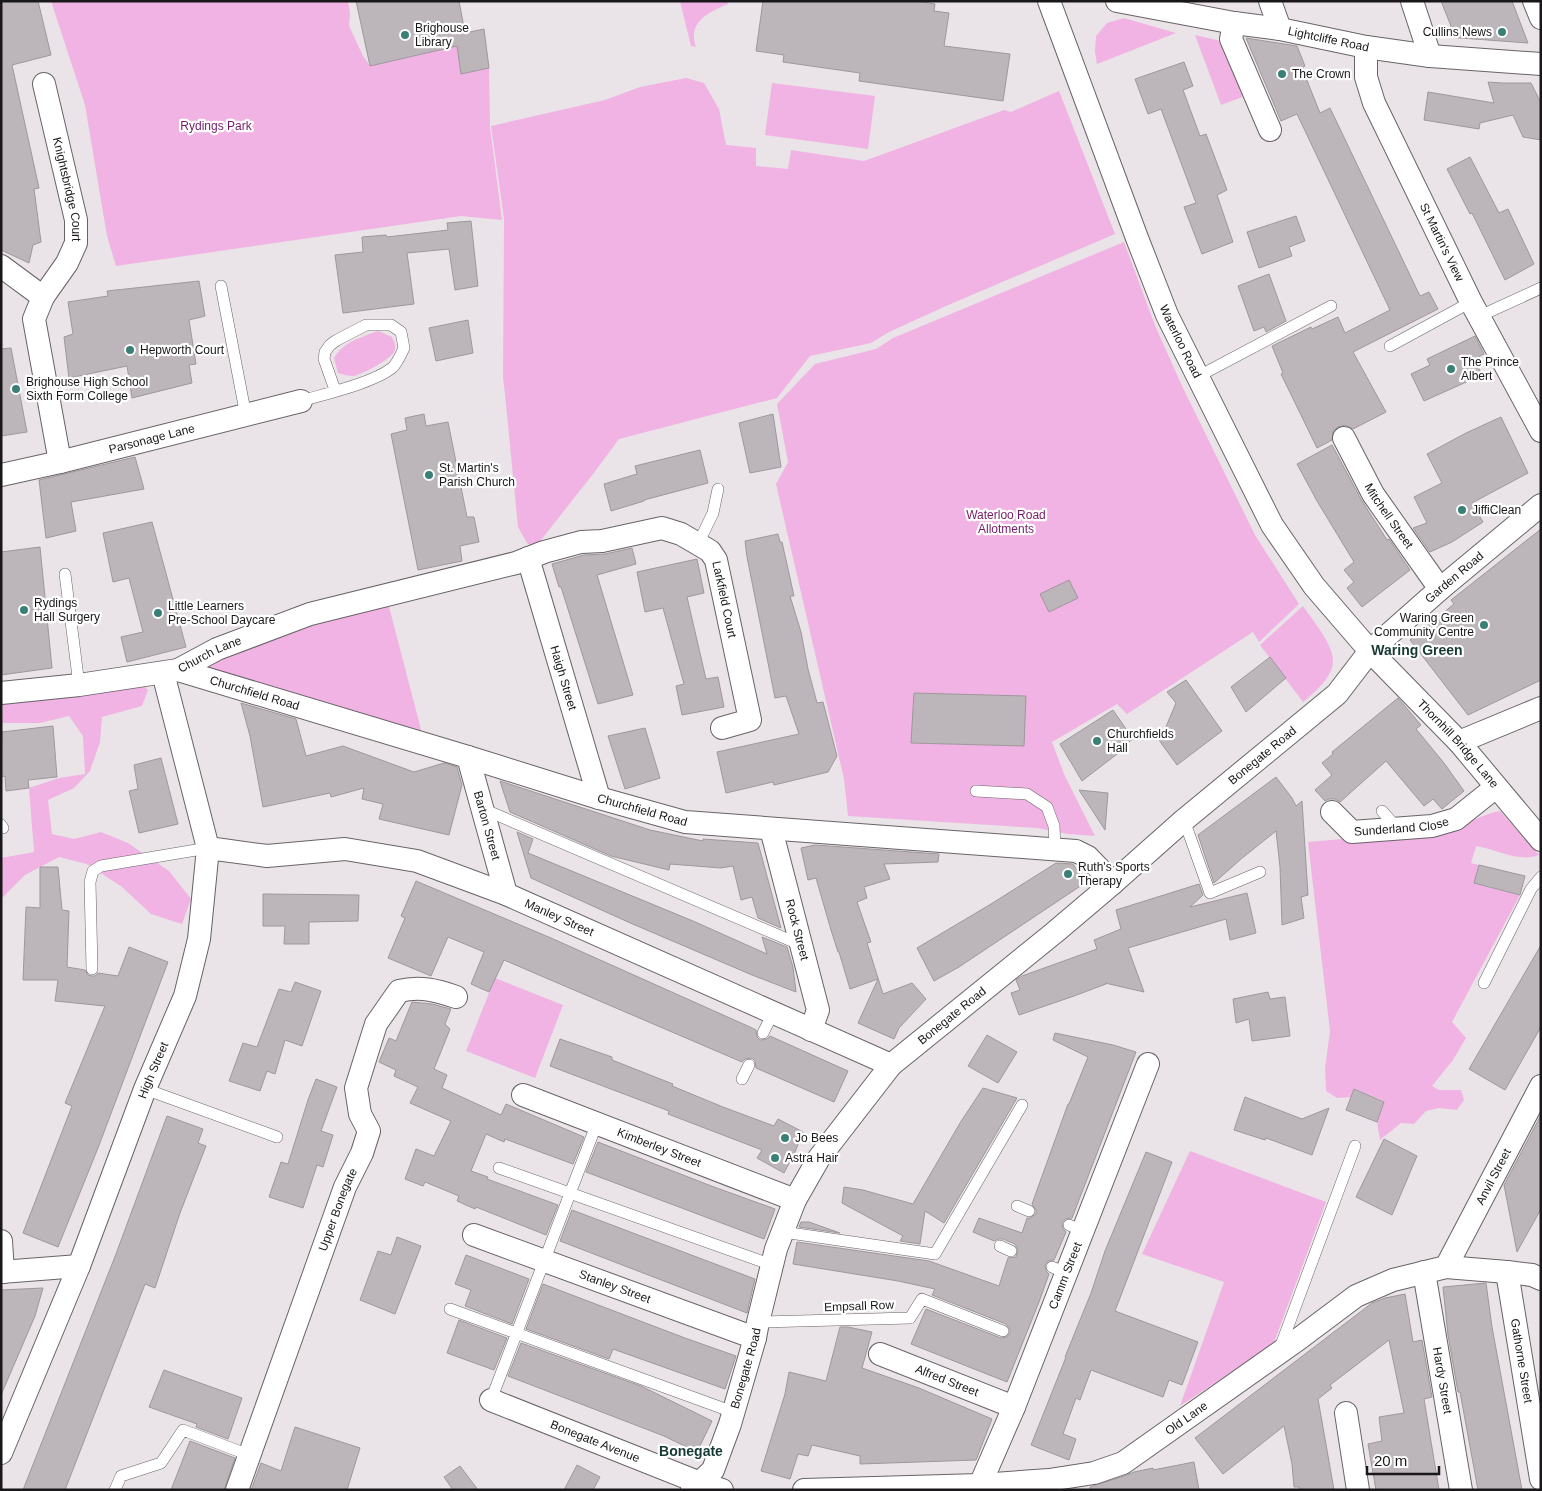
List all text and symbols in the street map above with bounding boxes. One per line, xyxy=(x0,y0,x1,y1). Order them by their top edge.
place label: Brighouse Library xyxy=(415,21,469,49)
street label: Lightcliffe Road xyxy=(1287,24,1370,54)
place label: Cullins News xyxy=(1423,25,1492,39)
marker: Cullins News xyxy=(1496,26,1508,38)
marker: Brighouse Library xyxy=(399,29,411,41)
place label: The Crown xyxy=(1292,67,1351,81)
marker: The Crown xyxy=(1276,68,1288,80)
park label: Rydings Park xyxy=(180,119,253,133)
street label: Knightsbridge Court xyxy=(50,136,83,242)
street label: St Martin's View xyxy=(1417,201,1467,284)
street label: Waterloo Road xyxy=(1157,303,1204,380)
place label: Hepworth Court xyxy=(140,343,225,357)
marker: Hepworth Court xyxy=(124,344,136,356)
place label: The Prince Albert xyxy=(1461,355,1519,383)
marker: The Prince Albert xyxy=(1445,363,1457,375)
place label: Brighouse High School Sixth Form College xyxy=(26,375,148,403)
marker: Brighouse High School Sixth Form College xyxy=(10,383,22,395)
street label: Parsonage Lane xyxy=(107,421,196,456)
place label: St. Martin's Parish Church xyxy=(439,461,515,489)
marker: St. Martin's Parish Church xyxy=(423,469,435,481)
street label: Mitchell Street xyxy=(1362,481,1417,552)
place label: JiffiClean xyxy=(1472,503,1521,517)
marker: JiffiClean xyxy=(1456,504,1468,516)
park label: Waterloo Road Allotments xyxy=(966,508,1046,536)
street label: Garden Road xyxy=(1422,549,1486,606)
street label: Larkfield Court xyxy=(709,560,740,640)
place label: Rydings Hall Surgery xyxy=(34,596,100,624)
place label: Little Learners Pre-School Daycare xyxy=(168,599,276,627)
marker: Rydings Hall Surgery xyxy=(18,604,30,616)
marker: Little Learners Pre-School Daycare xyxy=(152,607,164,619)
place label: Waring Green Community Centre xyxy=(1374,611,1474,639)
marker: Waring Green Community Centre xyxy=(1478,619,1490,631)
street label: Church Lane xyxy=(176,633,244,676)
district label: Waring Green xyxy=(1371,642,1463,658)
street label: Haigh Street xyxy=(547,644,580,713)
street label: Churchfield Road xyxy=(208,673,301,713)
street label: Thornhill Bridge Lane xyxy=(1414,697,1502,791)
street label: Bonegate Road xyxy=(1226,724,1299,788)
place label: Churchfields Hall xyxy=(1107,727,1174,755)
marker: Churchfields Hall xyxy=(1091,735,1103,747)
street label: Barton Street xyxy=(471,789,503,862)
street label: Churchfield Road xyxy=(596,791,689,829)
street label: Sunderland Close xyxy=(1353,814,1451,839)
place label: Ruth's Sports Therapy xyxy=(1078,860,1150,888)
marker: Ruth's Sports Therapy xyxy=(1062,868,1074,880)
street label: Manley Street xyxy=(522,896,597,939)
street label: Rock Street xyxy=(782,898,812,962)
street label: Bonegate Road xyxy=(915,984,989,1047)
street label: High Street xyxy=(135,1039,172,1100)
street label: Kimberley Street xyxy=(615,1125,704,1170)
place label: Jo Bees xyxy=(795,1131,838,1145)
marker: Jo Bees xyxy=(779,1132,791,1144)
street label: Anvil Street xyxy=(1473,1146,1514,1207)
place label: Astra Hair xyxy=(785,1151,838,1165)
marker: Astra Hair xyxy=(769,1152,781,1164)
street label: Upper Bonegate xyxy=(316,1166,360,1253)
street label: Camm Street xyxy=(1046,1240,1085,1311)
street label: Stanley Street xyxy=(577,1267,653,1306)
street label: Empsall Row xyxy=(824,1298,895,1314)
street label: Gathorne Street xyxy=(1508,1317,1536,1405)
street label: Bonegate Road xyxy=(728,1327,764,1410)
street label: Hardy Street xyxy=(1430,1346,1455,1416)
street label: Alfred Street xyxy=(913,1362,981,1400)
street label: Old Lane xyxy=(1162,1398,1211,1438)
street label: Bonegate Avenue xyxy=(549,1417,642,1465)
district label: Bonegate xyxy=(659,1443,723,1459)
scale bar xyxy=(1367,1444,1440,1476)
text: 20 m xyxy=(1374,1452,1407,1469)

